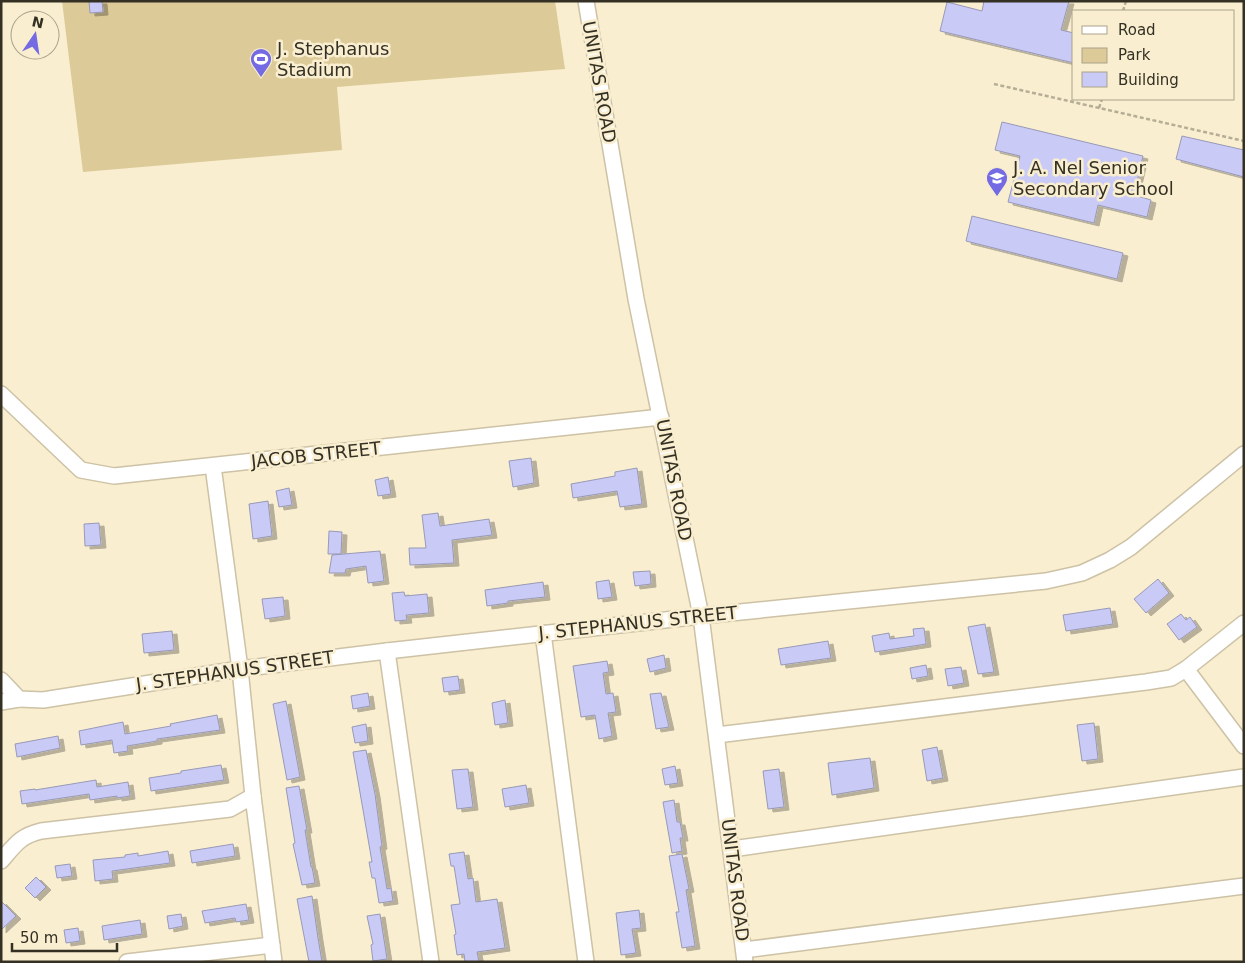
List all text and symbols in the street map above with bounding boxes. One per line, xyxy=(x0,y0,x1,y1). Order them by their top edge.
north arrow xyxy=(10,10,60,60)
legend xyxy=(1072,10,1235,100)
text: N xyxy=(30,13,45,31)
street label: UNITAS ROAD xyxy=(578,19,621,145)
text: Road xyxy=(1118,21,1156,39)
place label: J. Stephanus Stadium xyxy=(276,38,389,80)
text: Park xyxy=(1118,46,1151,64)
sports icon: J. Stephanus Stadium xyxy=(249,47,273,78)
text: Building xyxy=(1118,71,1179,89)
place label: J. A. Nel Senior Secondary School xyxy=(1012,157,1174,199)
school or university icon: J. A. Nel Senior Secondary School xyxy=(985,166,1009,197)
street label: UNITAS ROAD xyxy=(652,417,697,543)
street label: JACOB STREET xyxy=(249,437,383,472)
street label: J. STEPHANUS STREET xyxy=(537,602,739,643)
street label: J. STEPHANUS STREET xyxy=(134,646,336,695)
street label: UNITAS ROAD xyxy=(718,817,753,943)
scale bar xyxy=(12,920,118,952)
text: 50 m xyxy=(20,929,58,947)

